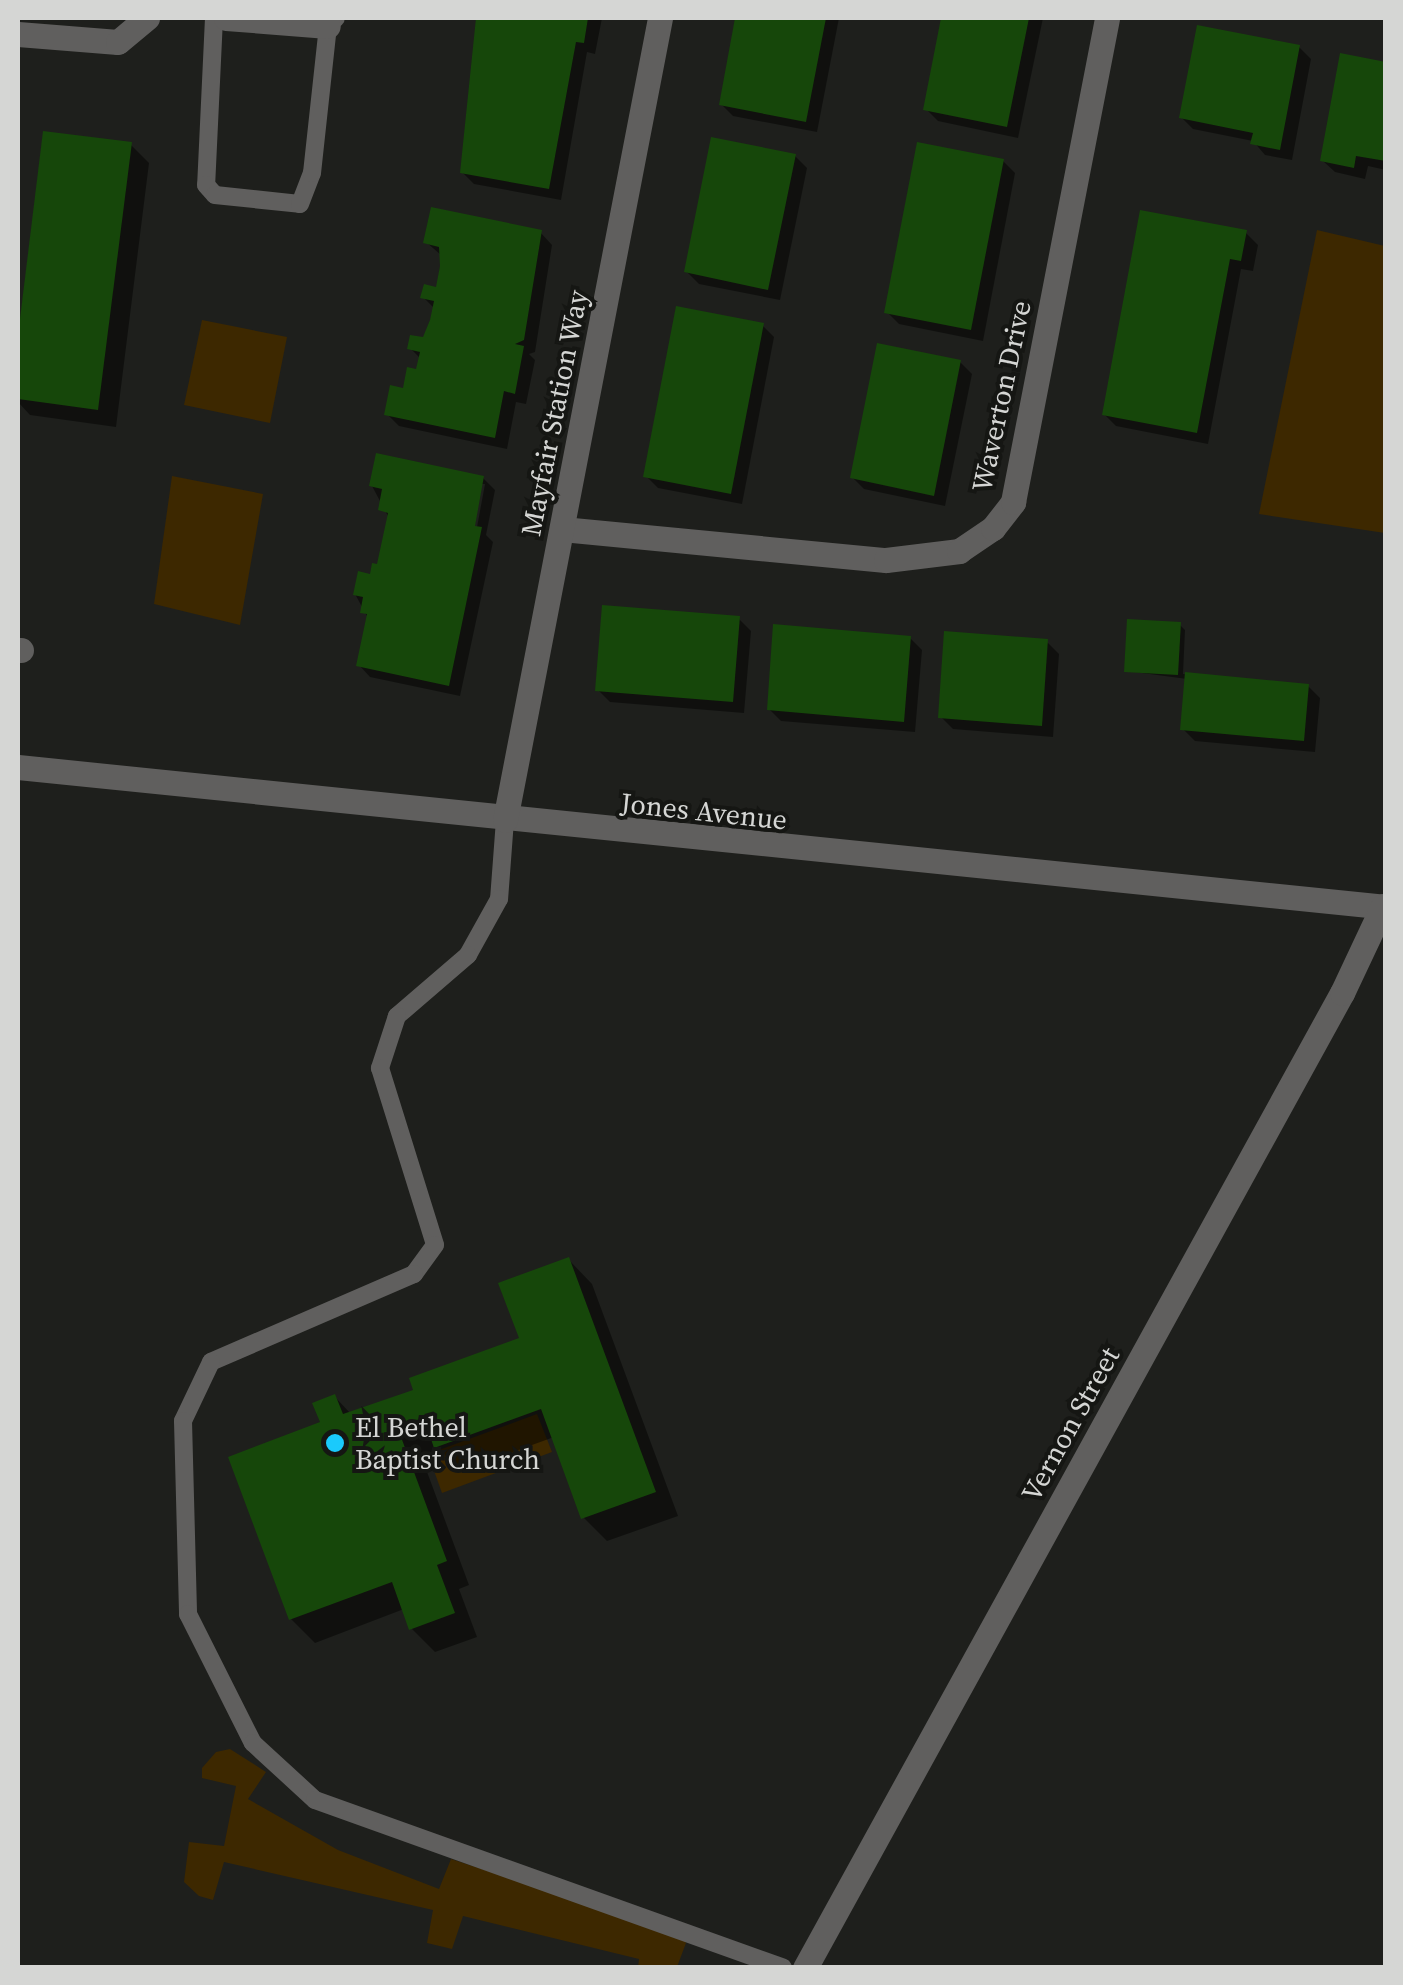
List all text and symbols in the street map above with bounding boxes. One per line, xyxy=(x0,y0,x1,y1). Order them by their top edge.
street label: Mayfair Station Way xyxy=(514,287,594,539)
street label: Waverton Drive xyxy=(964,297,1038,495)
street label: Jones Avenue xyxy=(619,786,789,836)
street label: Vernon Street xyxy=(1014,1341,1126,1507)
place label: El Bethel Baptist Church xyxy=(355,1410,540,1476)
marker: El Bethel Baptist Church xyxy=(324,1432,346,1454)

